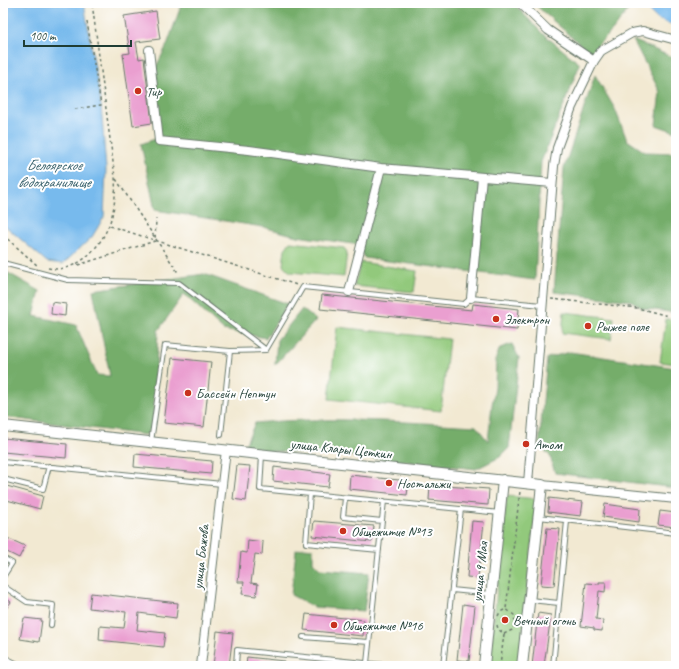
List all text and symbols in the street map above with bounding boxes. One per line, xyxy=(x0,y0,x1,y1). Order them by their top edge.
scale bar xyxy=(24,22,131,48)
text: 100 m xyxy=(30,28,57,44)
place label: Тир xyxy=(146,83,162,100)
marker: Тир xyxy=(133,86,143,96)
water label: Белоярское водохранилище xyxy=(18,156,92,192)
place label: Электрон xyxy=(504,311,550,328)
marker: Электрон xyxy=(491,314,501,324)
place label: Рыжее поле xyxy=(596,318,650,335)
marker: Рыжее поле xyxy=(583,321,593,331)
place label: Бассейн Нептун xyxy=(196,385,277,402)
marker: Бассейн Нептун xyxy=(183,388,193,398)
street label: улица Клары Цеткин xyxy=(289,435,393,463)
place label: Атом xyxy=(534,436,563,453)
marker: Атом xyxy=(521,439,531,449)
place label: Ностальжи xyxy=(397,475,452,492)
marker: Ностальжи xyxy=(384,478,394,488)
street label: улица Бажова xyxy=(189,523,213,591)
place label: Общежитие №13 xyxy=(351,523,434,540)
marker: Общежитие №13 xyxy=(338,526,348,536)
street label: улица 9 Мая xyxy=(468,539,492,604)
place label: Вечный огонь xyxy=(513,612,577,629)
marker: Вечный огонь xyxy=(500,615,510,625)
place label: Общежитие №16 xyxy=(342,617,424,634)
marker: Общежитие №16 xyxy=(329,620,339,630)

